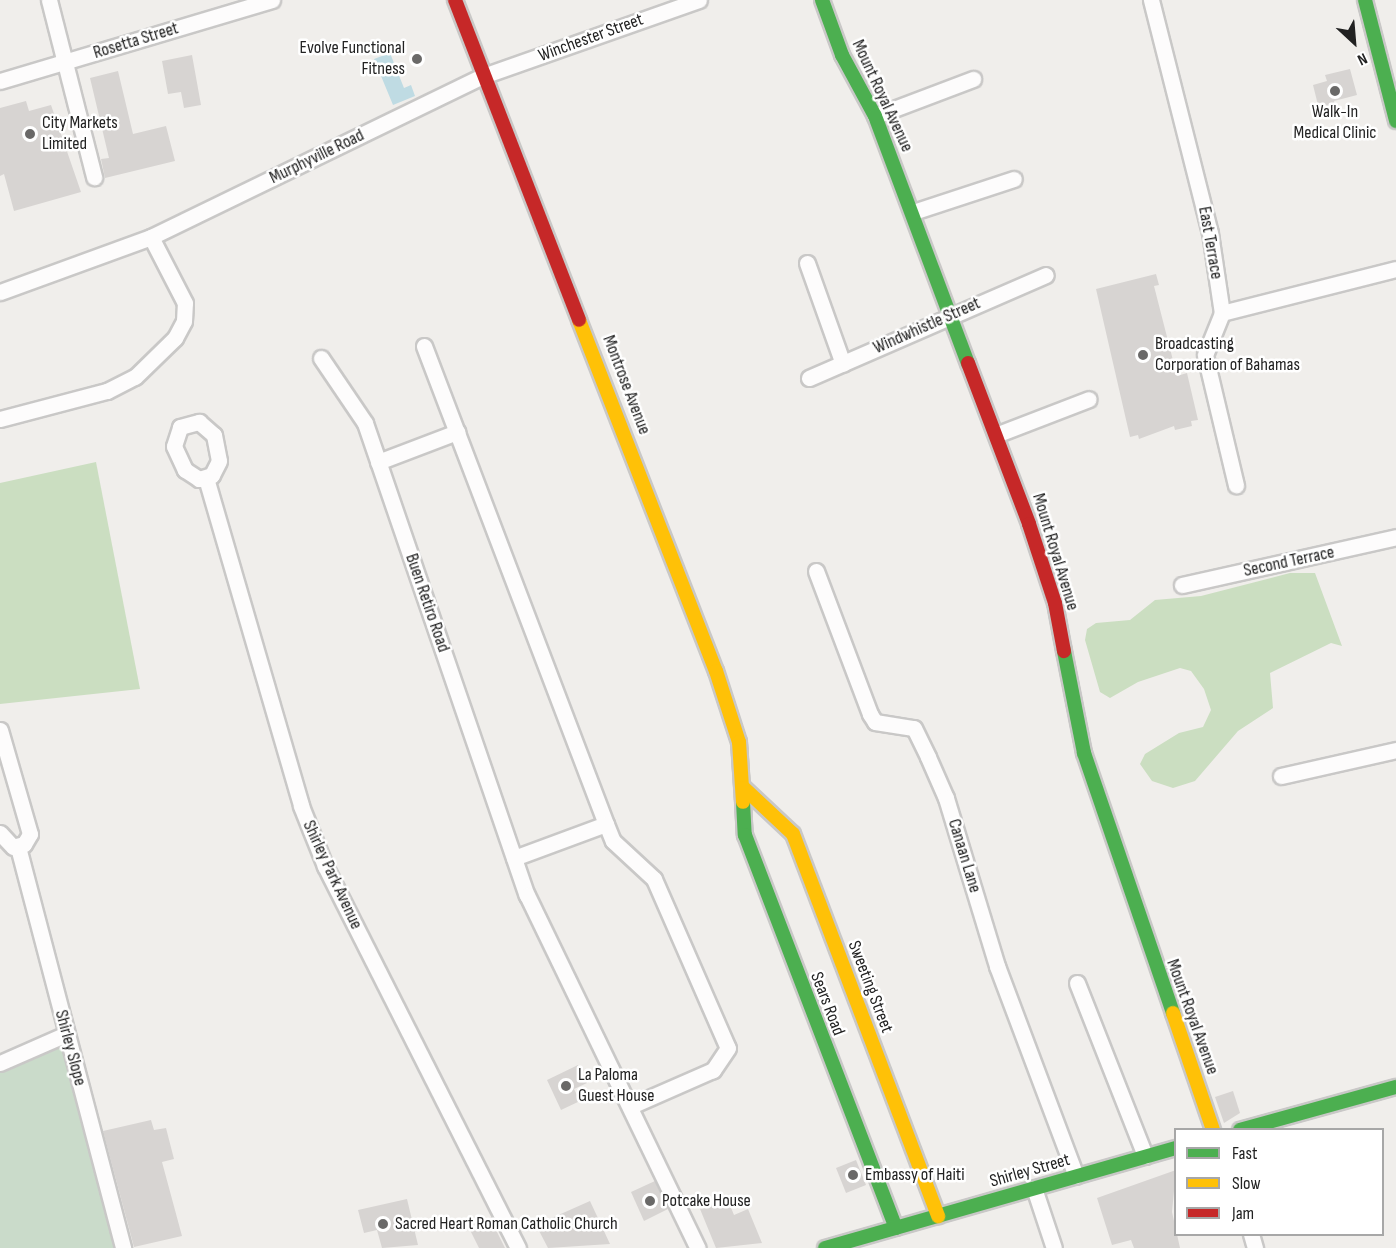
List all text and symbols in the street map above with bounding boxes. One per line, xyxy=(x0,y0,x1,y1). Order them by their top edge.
street label: Winchester Street xyxy=(536,9,646,67)
north arrow xyxy=(1324,12,1384,72)
street label: Rosetta Street xyxy=(91,18,181,64)
street label: Mount Royal Avenue xyxy=(847,37,917,155)
place label: Evolve Functional Fitness xyxy=(300,38,405,80)
text: N xyxy=(1354,48,1370,69)
marker: Evolve Functional Fitness xyxy=(410,52,424,66)
marker: Walk-In Medical Clinic xyxy=(1326,82,1344,100)
place label: Walk-In Medical Clinic xyxy=(1294,102,1376,144)
place label: City Markets Limited xyxy=(42,113,118,156)
street label: Murphyville Road xyxy=(266,125,368,189)
marker: City Markets Limited xyxy=(23,127,37,141)
street label: East Terrace xyxy=(1193,205,1227,281)
street label: Windwhistle Street xyxy=(870,293,984,359)
street label: Montrose Avenue xyxy=(597,332,655,438)
place label: Broadcasting Corporation of Bahamas xyxy=(1155,334,1300,376)
marker: Broadcasting Corporation of Bahamas xyxy=(1136,348,1150,362)
street label: Mount Royal Avenue xyxy=(1027,491,1083,613)
street label: Second Terrace xyxy=(1242,542,1336,582)
street label: Buen Retiro Road xyxy=(400,551,454,655)
street label: Canaan Lane xyxy=(943,816,985,896)
street label: Shirley Park Avenue xyxy=(297,817,367,933)
street label: Sweeting Street xyxy=(843,938,897,1036)
street label: Mount Royal Avenue xyxy=(1161,956,1223,1078)
street label: Sears Road xyxy=(805,969,849,1039)
street label: Shirley Slope xyxy=(50,1008,90,1088)
place label: La Paloma Guest House xyxy=(578,1065,654,1108)
marker: La Paloma Guest House xyxy=(559,1079,573,1093)
legend xyxy=(1174,1128,1384,1236)
text: Fast xyxy=(1232,1143,1257,1164)
street label: Shirley Street xyxy=(988,1149,1072,1193)
place label: Embassy of Haiti xyxy=(865,1164,965,1186)
marker: Embassy of Haiti xyxy=(846,1168,860,1182)
text: Slow xyxy=(1232,1173,1261,1194)
place label: Potcake House xyxy=(662,1190,751,1212)
marker: Potcake House xyxy=(643,1194,657,1208)
text: Jam xyxy=(1232,1203,1254,1224)
place label: Sacred Heart Roman Catholic Church xyxy=(395,1213,618,1235)
marker: Sacred Heart Roman Catholic Church xyxy=(376,1217,390,1231)

